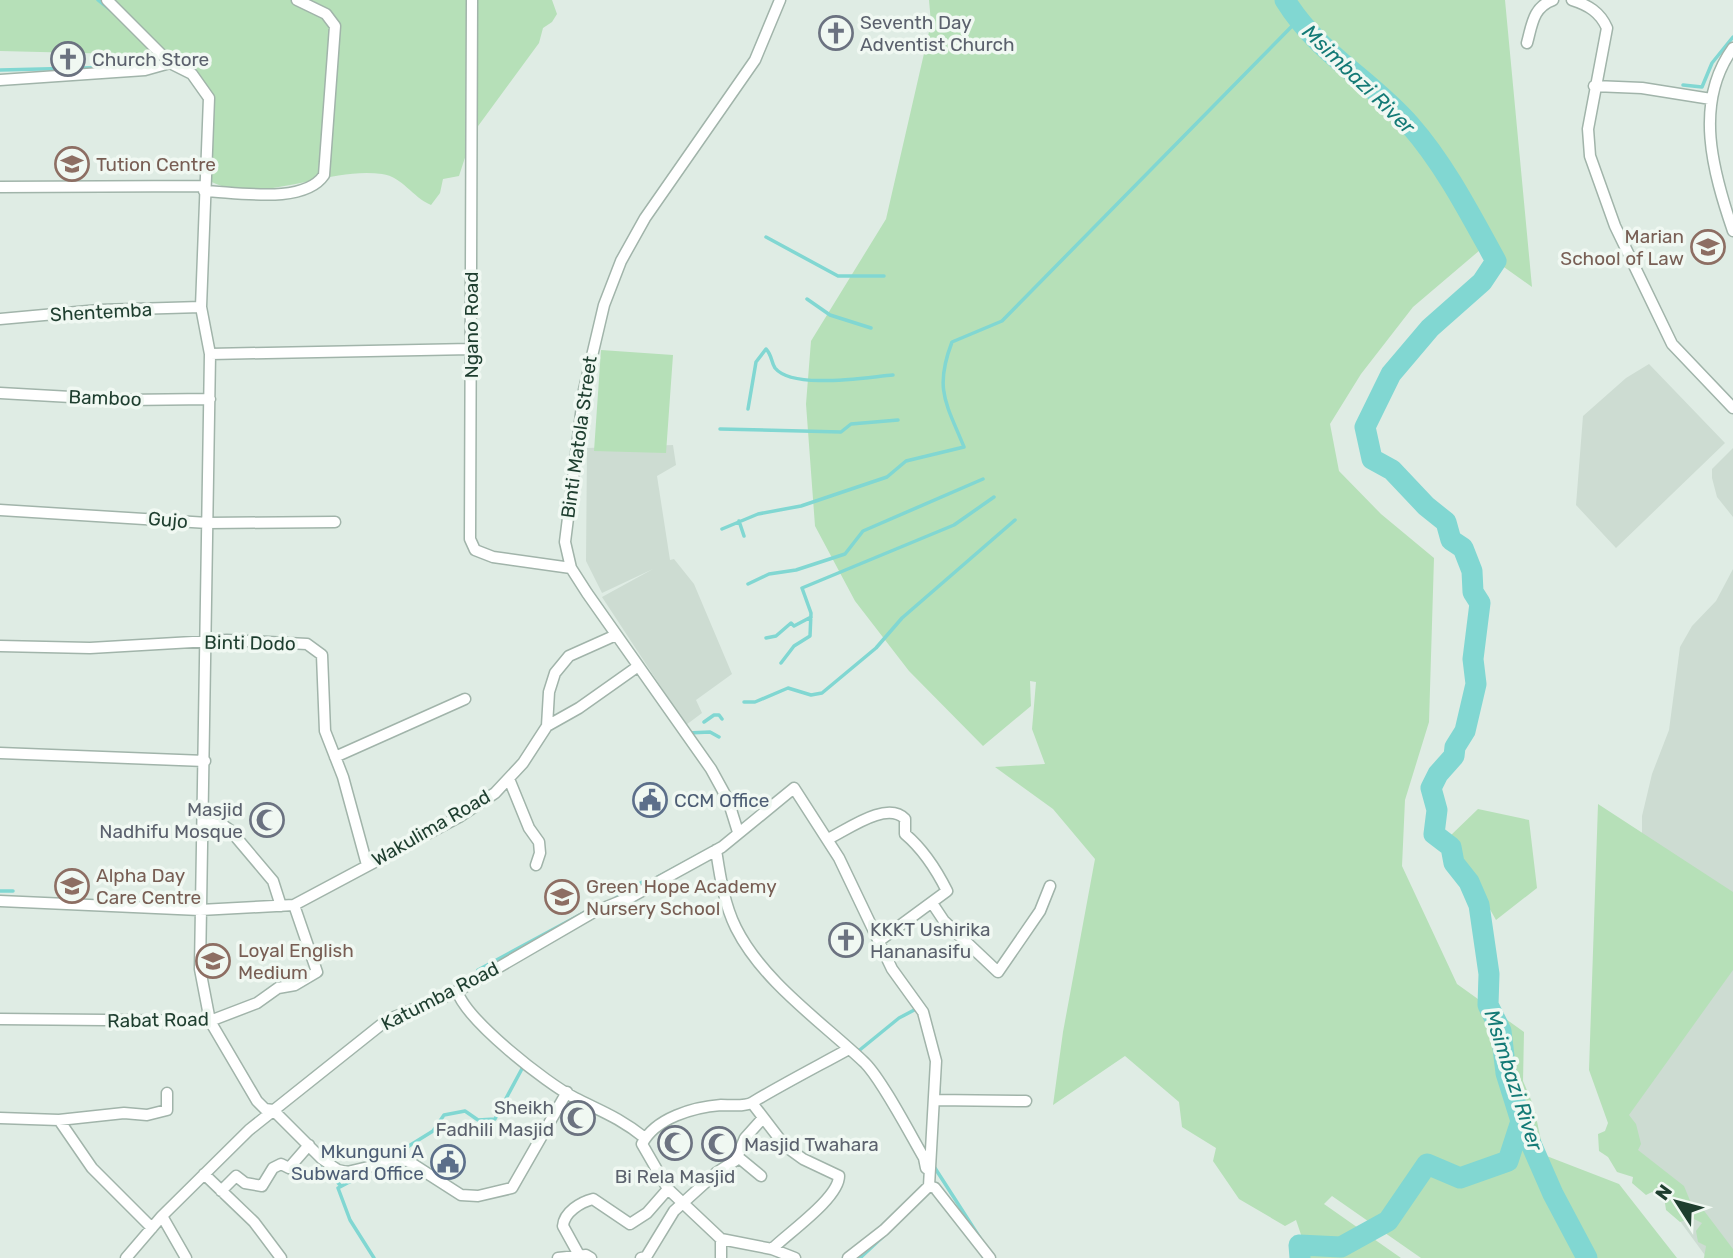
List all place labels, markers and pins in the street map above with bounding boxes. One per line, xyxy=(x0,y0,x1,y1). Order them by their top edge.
place label: Seventh Day Adventist Church xyxy=(860,11,1015,56)
church icon: Seventh Day Adventist Church xyxy=(817,14,855,52)
church icon: Church Store xyxy=(49,40,87,78)
place label: Church Store xyxy=(92,48,209,71)
school or university icon: Tution Centre xyxy=(53,145,91,183)
place label: Tution Centre xyxy=(96,153,216,176)
place label: Marian School of Law xyxy=(1560,225,1684,270)
school or university icon: Marian School of Law xyxy=(1689,228,1727,266)
public building icon: CCM Office xyxy=(631,781,669,819)
place label: CCM Office xyxy=(674,789,769,812)
place label: Masjid Nadhifu Mosque xyxy=(99,798,243,843)
mosque icon: Masjid Nadhifu Mosque xyxy=(248,801,286,839)
place label: Alpha Day Care Centre xyxy=(96,864,201,909)
school or university icon: Alpha Day Care Centre xyxy=(53,867,91,905)
place label: Green Hope Academy Nursery School xyxy=(586,875,777,920)
school or university icon: Green Hope Academy Nursery School xyxy=(543,878,581,916)
place label: KKKT Ushirika Hananasifu xyxy=(870,918,990,963)
church icon: KKKT Ushirika Hananasifu xyxy=(827,921,865,959)
place label: Loyal English Medium xyxy=(238,939,354,984)
school or university icon: Loyal English Medium xyxy=(194,942,232,980)
place label: Sheikh Fadhili Masjid xyxy=(436,1096,554,1141)
mosque icon: Sheikh Fadhili Masjid xyxy=(559,1099,597,1137)
mosque icon: Bi Rela Masjid xyxy=(656,1124,694,1162)
mosque icon: Masjid Twahara xyxy=(700,1125,738,1163)
place label: Masjid Twahara xyxy=(744,1133,879,1156)
place label: Mkunguni A Subward Office xyxy=(291,1140,424,1185)
public building icon: Mkunguni A Subward Office xyxy=(429,1143,467,1181)
place label: Bi Rela Masjid xyxy=(615,1165,735,1188)

